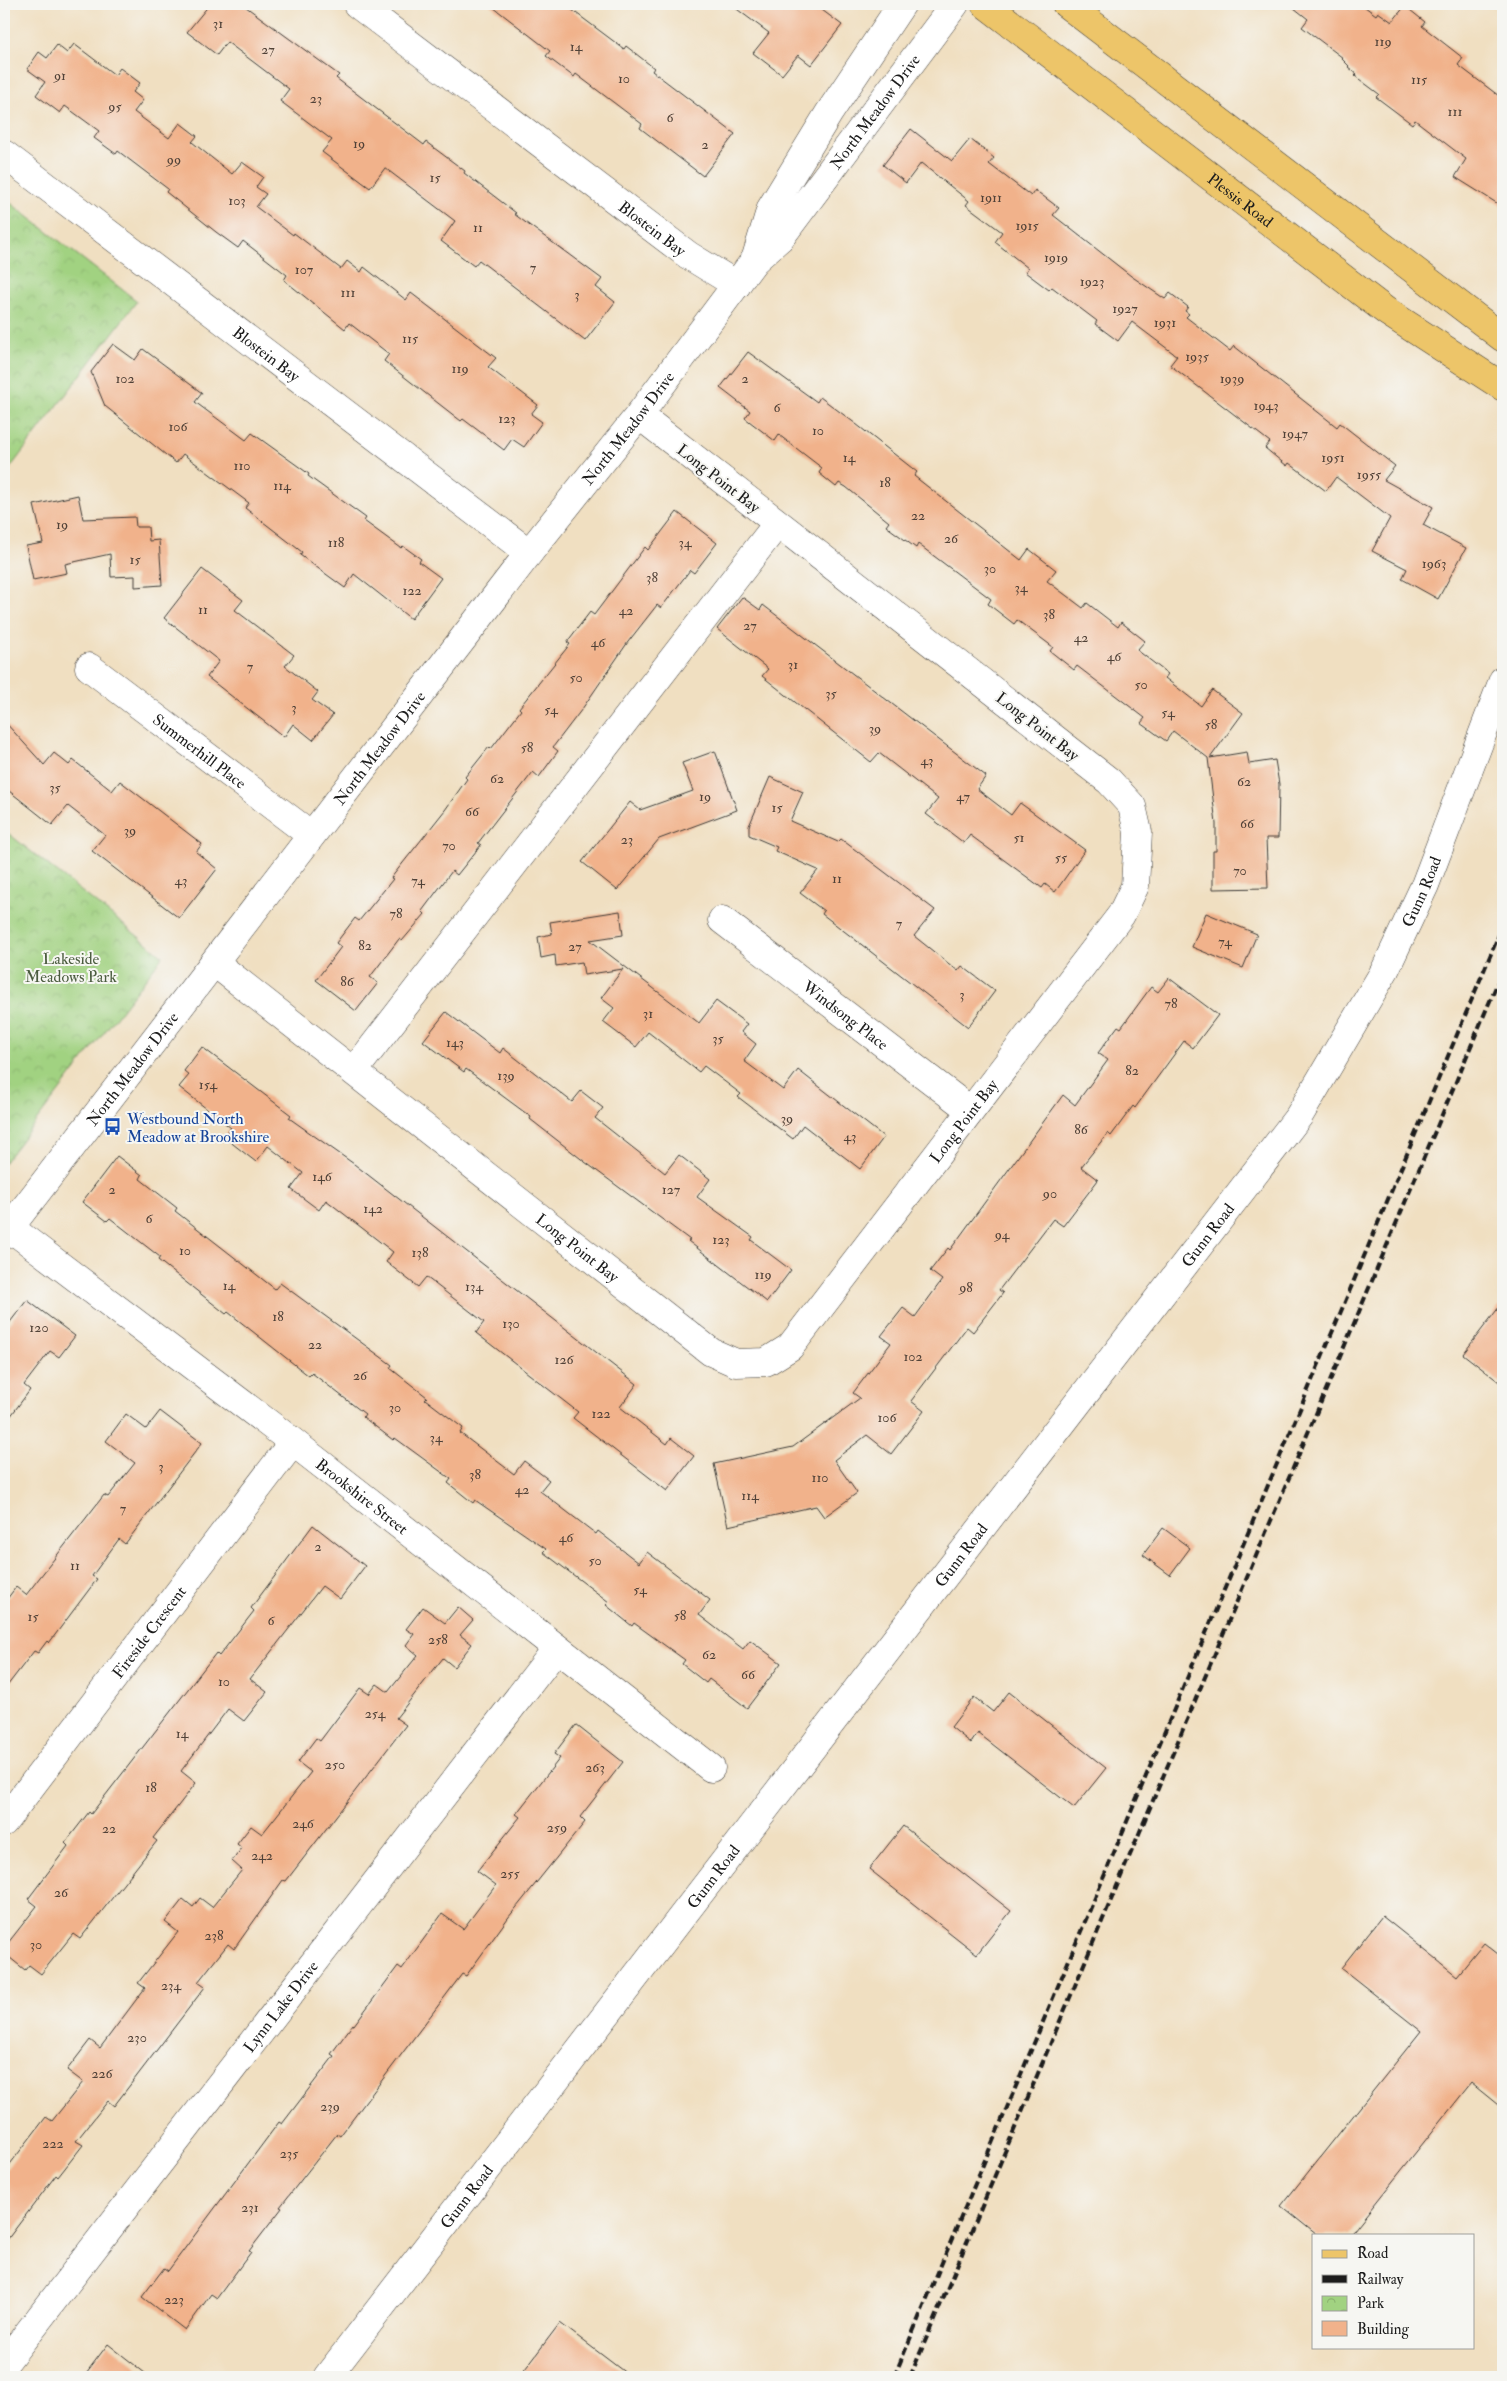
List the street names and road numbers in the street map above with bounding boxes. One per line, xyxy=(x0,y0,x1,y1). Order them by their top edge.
street label: North Meadow Drive xyxy=(826,50,925,174)
street label: Plessis Road xyxy=(1203,169,1277,232)
street label: Blostein Bay xyxy=(614,197,690,261)
street label: Blostein Bay xyxy=(228,323,305,387)
street label: North Meadow Drive xyxy=(578,368,679,489)
street label: Long Point Bay xyxy=(673,440,765,518)
street label: North Meadow Drive xyxy=(330,687,430,809)
street label: Long Point Bay xyxy=(992,688,1084,766)
street label: Summerhill Place xyxy=(149,710,250,794)
street label: Gunn Road xyxy=(1398,854,1446,930)
street label: Windsong Place xyxy=(798,976,892,1055)
street label: North Meadow Drive xyxy=(83,1008,183,1130)
street label: Long Point Bay xyxy=(926,1075,1003,1167)
street label: Gunn Road xyxy=(1177,1200,1239,1271)
street label: Long Point Bay xyxy=(531,1209,624,1288)
street label: Brookshire Street xyxy=(311,1455,412,1539)
street label: Gunn Road xyxy=(931,1520,992,1591)
street label: Fireside Crescent xyxy=(108,1582,191,1682)
street label: Gunn Road xyxy=(683,1841,745,1913)
street label: Lynn Lake Drive xyxy=(239,1957,323,2057)
street label: Gunn Road xyxy=(436,2161,498,2233)

